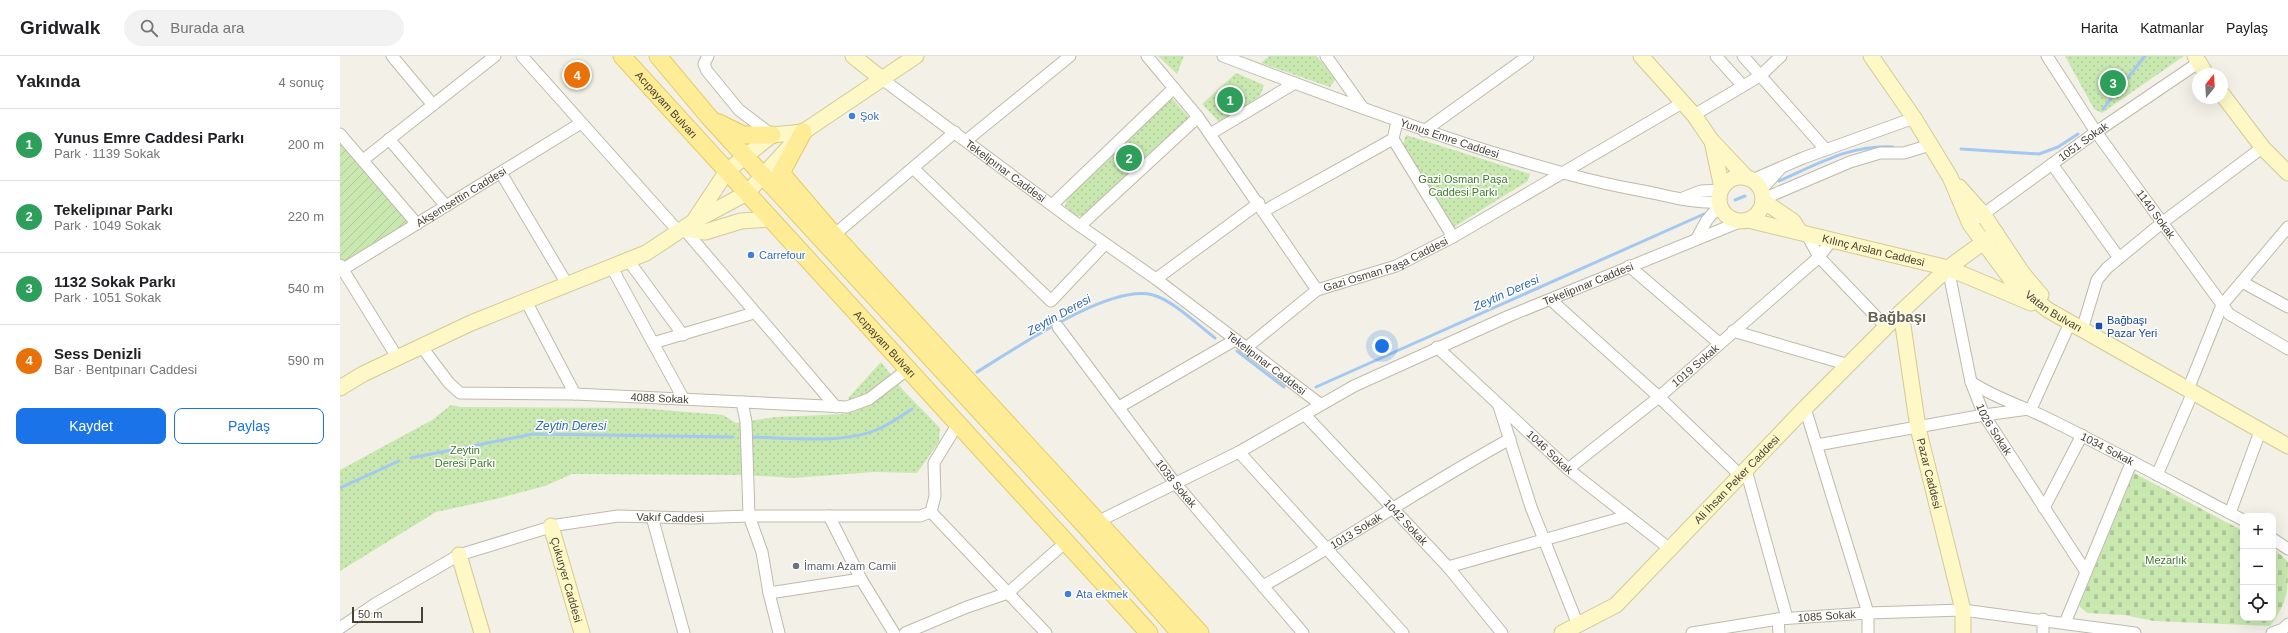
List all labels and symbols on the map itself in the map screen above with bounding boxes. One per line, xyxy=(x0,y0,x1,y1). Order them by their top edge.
pin: 4 xyxy=(564,60,590,90)
pin: 3 xyxy=(2100,68,2126,98)
north arrow xyxy=(2192,68,2228,104)
street label: Acıpayam Bulvarı xyxy=(633,69,700,141)
pin: 1 xyxy=(1217,85,1243,115)
place label: Şok xyxy=(860,110,879,122)
marker: Şok xyxy=(847,111,857,121)
street label: Yunus Emre Caddesi xyxy=(1399,116,1500,160)
street label: 1051 Sokak xyxy=(2056,119,2111,163)
street label: Tekelipınar Caddesi xyxy=(963,137,1048,204)
pin: 2 xyxy=(1116,143,1142,173)
street label: Akşemsettin Caddesi xyxy=(414,165,508,229)
park label: Gazi Osman Paşa Caddesi Parkı xyxy=(1418,173,1509,198)
street label: 1140 Sokak xyxy=(2134,187,2178,241)
street label: Kılınç Arslan Caddesi xyxy=(1821,232,1926,268)
street label: Gazi Osman Paşa Caddesi xyxy=(1322,235,1450,294)
place label: Carrefour xyxy=(759,249,806,261)
marker: Carrefour xyxy=(746,250,756,260)
street label: Tekelipınar Caddesi xyxy=(1541,260,1635,308)
water label: Zeytin Deresi xyxy=(1470,272,1541,314)
street label: Vatan Bulvarı xyxy=(2023,288,2084,334)
water label: Zeytin Deresi xyxy=(1024,292,1094,339)
street label: Acıpayam Bulvarı xyxy=(851,308,919,380)
district label: Bağbaşı xyxy=(1868,308,1926,325)
place label: Bağbaşı Pazar Yeri xyxy=(2107,314,2157,339)
marker: Bağbaşı Pazar Yeri xyxy=(2094,321,2104,331)
street label: Tekelipınar Caddesi xyxy=(1224,329,1308,397)
your location xyxy=(1372,336,1392,356)
street label: 1019 Sokak xyxy=(1669,341,1721,389)
street label: 4088 Sokak xyxy=(630,391,689,405)
street label: 1026 Sokak xyxy=(1974,402,2015,458)
water label: Zeytin Deresi xyxy=(535,419,607,433)
street label: 1046 Sokak xyxy=(1524,428,1575,477)
street label: 1034 Sokak xyxy=(2079,430,2136,468)
street label: Ali İhsan Peker Caddesi xyxy=(1692,433,1782,526)
street label: Pazar Caddesi xyxy=(1915,437,1944,510)
park label: Zeytin Deresi Parkı xyxy=(435,444,495,469)
street label: 1038 Sokak xyxy=(1153,457,1199,510)
street label: 1042 Sokak xyxy=(1381,497,1430,548)
street label: 1013 Sokak xyxy=(1328,510,1384,551)
street label: Vakıf Caddesi xyxy=(636,511,704,524)
street label: Çukuryer Caddesi xyxy=(549,536,585,624)
park label: Mezarlık xyxy=(2145,554,2187,566)
place label: İmamı Azam Camii xyxy=(804,560,896,572)
marker: İmamı Azam Camii xyxy=(791,561,801,571)
place label: Ata ekmek xyxy=(1076,588,1128,600)
marker: Ata ekmek xyxy=(1063,589,1073,599)
scale bar xyxy=(352,605,423,624)
street label: 1085 Sokak xyxy=(1797,608,1857,624)

